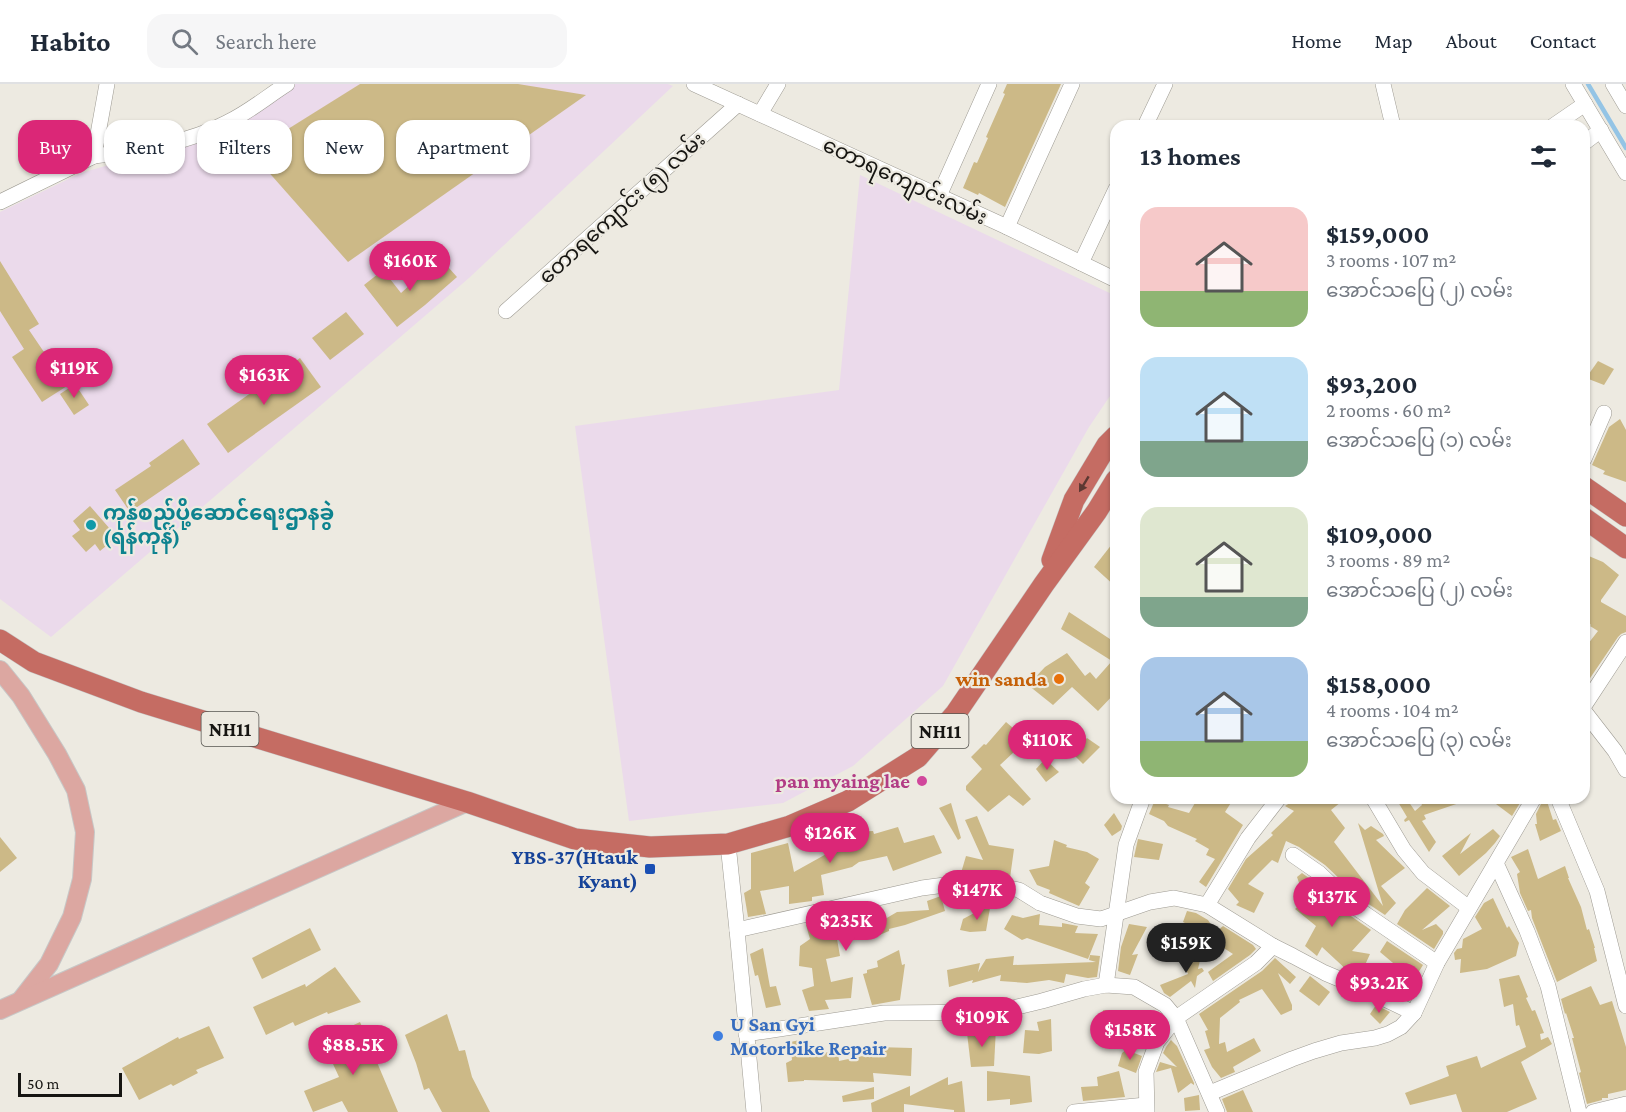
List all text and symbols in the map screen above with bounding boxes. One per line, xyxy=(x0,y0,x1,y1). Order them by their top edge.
search box xyxy=(147,14,567,68)
icon: search xyxy=(168,25,201,58)
text: Habito xyxy=(30,26,111,57)
text: Search here xyxy=(216,29,317,54)
text: Home xyxy=(1291,29,1341,53)
text: Map xyxy=(1374,29,1413,53)
text: About xyxy=(1446,29,1497,53)
text: Contact xyxy=(1530,29,1596,53)
chip: Buy xyxy=(18,120,92,174)
chip: Rent xyxy=(104,120,185,174)
chip: Filters xyxy=(197,120,292,174)
chip: New xyxy=(304,120,384,174)
chip: Apartment xyxy=(396,120,530,174)
street label: တောရကျောင်း (၅) လမ်း xyxy=(531,124,714,293)
street label: တောရကျောင်းလမ်း xyxy=(817,129,993,235)
icon: filters xyxy=(1527,140,1560,173)
text: 13 homes xyxy=(1140,142,1241,171)
text: $159,000 xyxy=(1326,220,1429,249)
icon: home xyxy=(1188,231,1260,303)
pin: $160K xyxy=(368,241,452,292)
text: $160K xyxy=(383,249,437,271)
text: 3 rooms · 107 m² xyxy=(1326,249,1456,271)
text: အောင်သပြေ (၂) လမ်း xyxy=(1326,279,1513,301)
pin: $119K xyxy=(32,348,116,399)
pin: $163K xyxy=(222,355,306,406)
text: $119K xyxy=(50,356,98,378)
text: $163K xyxy=(239,363,289,385)
text: $93,200 xyxy=(1326,370,1417,399)
icon: home xyxy=(1188,381,1260,453)
text: 2 rooms · 60 m² xyxy=(1326,399,1451,421)
text: အောင်သပြေ (၁) လမ်း xyxy=(1326,429,1512,451)
one-way arrow xyxy=(1078,476,1089,492)
place label: ကုန်စည်ပို့ဆောင်ရေးဌာနခွဲ (ရန်ကုန်) xyxy=(103,497,334,554)
marker: ကုန်စည်ပို့ဆောင်ရေးဌာနခွဲ (ရန်ကုန်) xyxy=(84,518,98,532)
text: $109,000 xyxy=(1326,520,1433,549)
icon: home xyxy=(1188,531,1260,603)
text: 3 rooms · 89 m² xyxy=(1326,549,1450,571)
text: အောင်သပြေ (၂) လမ်း xyxy=(1326,579,1513,601)
place label: win sanda xyxy=(954,667,1048,691)
text: $158,000 xyxy=(1326,670,1431,699)
marker: win sanda xyxy=(1052,672,1066,686)
icon: home xyxy=(1188,681,1260,753)
text: 4 rooms · 104 m² xyxy=(1326,699,1459,721)
road number: NH11 xyxy=(202,712,258,746)
road number: NH11 xyxy=(912,714,968,748)
pin: $110K xyxy=(1005,720,1089,771)
text: $110K xyxy=(1022,728,1072,750)
text: အောင်သပြေ (၃) လမ်း xyxy=(1326,729,1512,751)
place label: pan myaing lae xyxy=(775,769,910,793)
marker: pan myaing lae xyxy=(915,774,929,788)
pin: $126K xyxy=(788,813,872,864)
text: $126K xyxy=(804,821,856,843)
place label: YBS-37(Htauk Kyant) xyxy=(512,845,639,893)
marker: YBS-37(Htauk Kyant) xyxy=(643,862,657,876)
pin: $147K xyxy=(935,870,1019,921)
pin: $137K xyxy=(1290,877,1374,928)
text: $147K xyxy=(952,878,1002,900)
text: $137K xyxy=(1307,885,1357,907)
pin: $235K xyxy=(804,901,888,952)
text: $235K xyxy=(820,909,872,931)
pin: $159K xyxy=(1144,923,1228,974)
text: $159K xyxy=(1161,931,1211,953)
pin: $93.2K xyxy=(1330,963,1428,1014)
text: $93.2K xyxy=(1350,971,1408,993)
pin: $109K xyxy=(940,997,1024,1048)
text: $109K xyxy=(955,1005,1009,1027)
pin: $158K xyxy=(1088,1010,1172,1061)
place label: U San Gyi Motorbike Repair xyxy=(730,1012,887,1060)
text: $158K xyxy=(1104,1018,1156,1040)
pin: $88.5K xyxy=(304,1025,402,1076)
marker: U San Gyi Motorbike Repair xyxy=(711,1029,725,1043)
text: $88.5K xyxy=(322,1033,384,1055)
scale bar xyxy=(18,1070,122,1098)
text: 50 m xyxy=(27,1075,59,1092)

